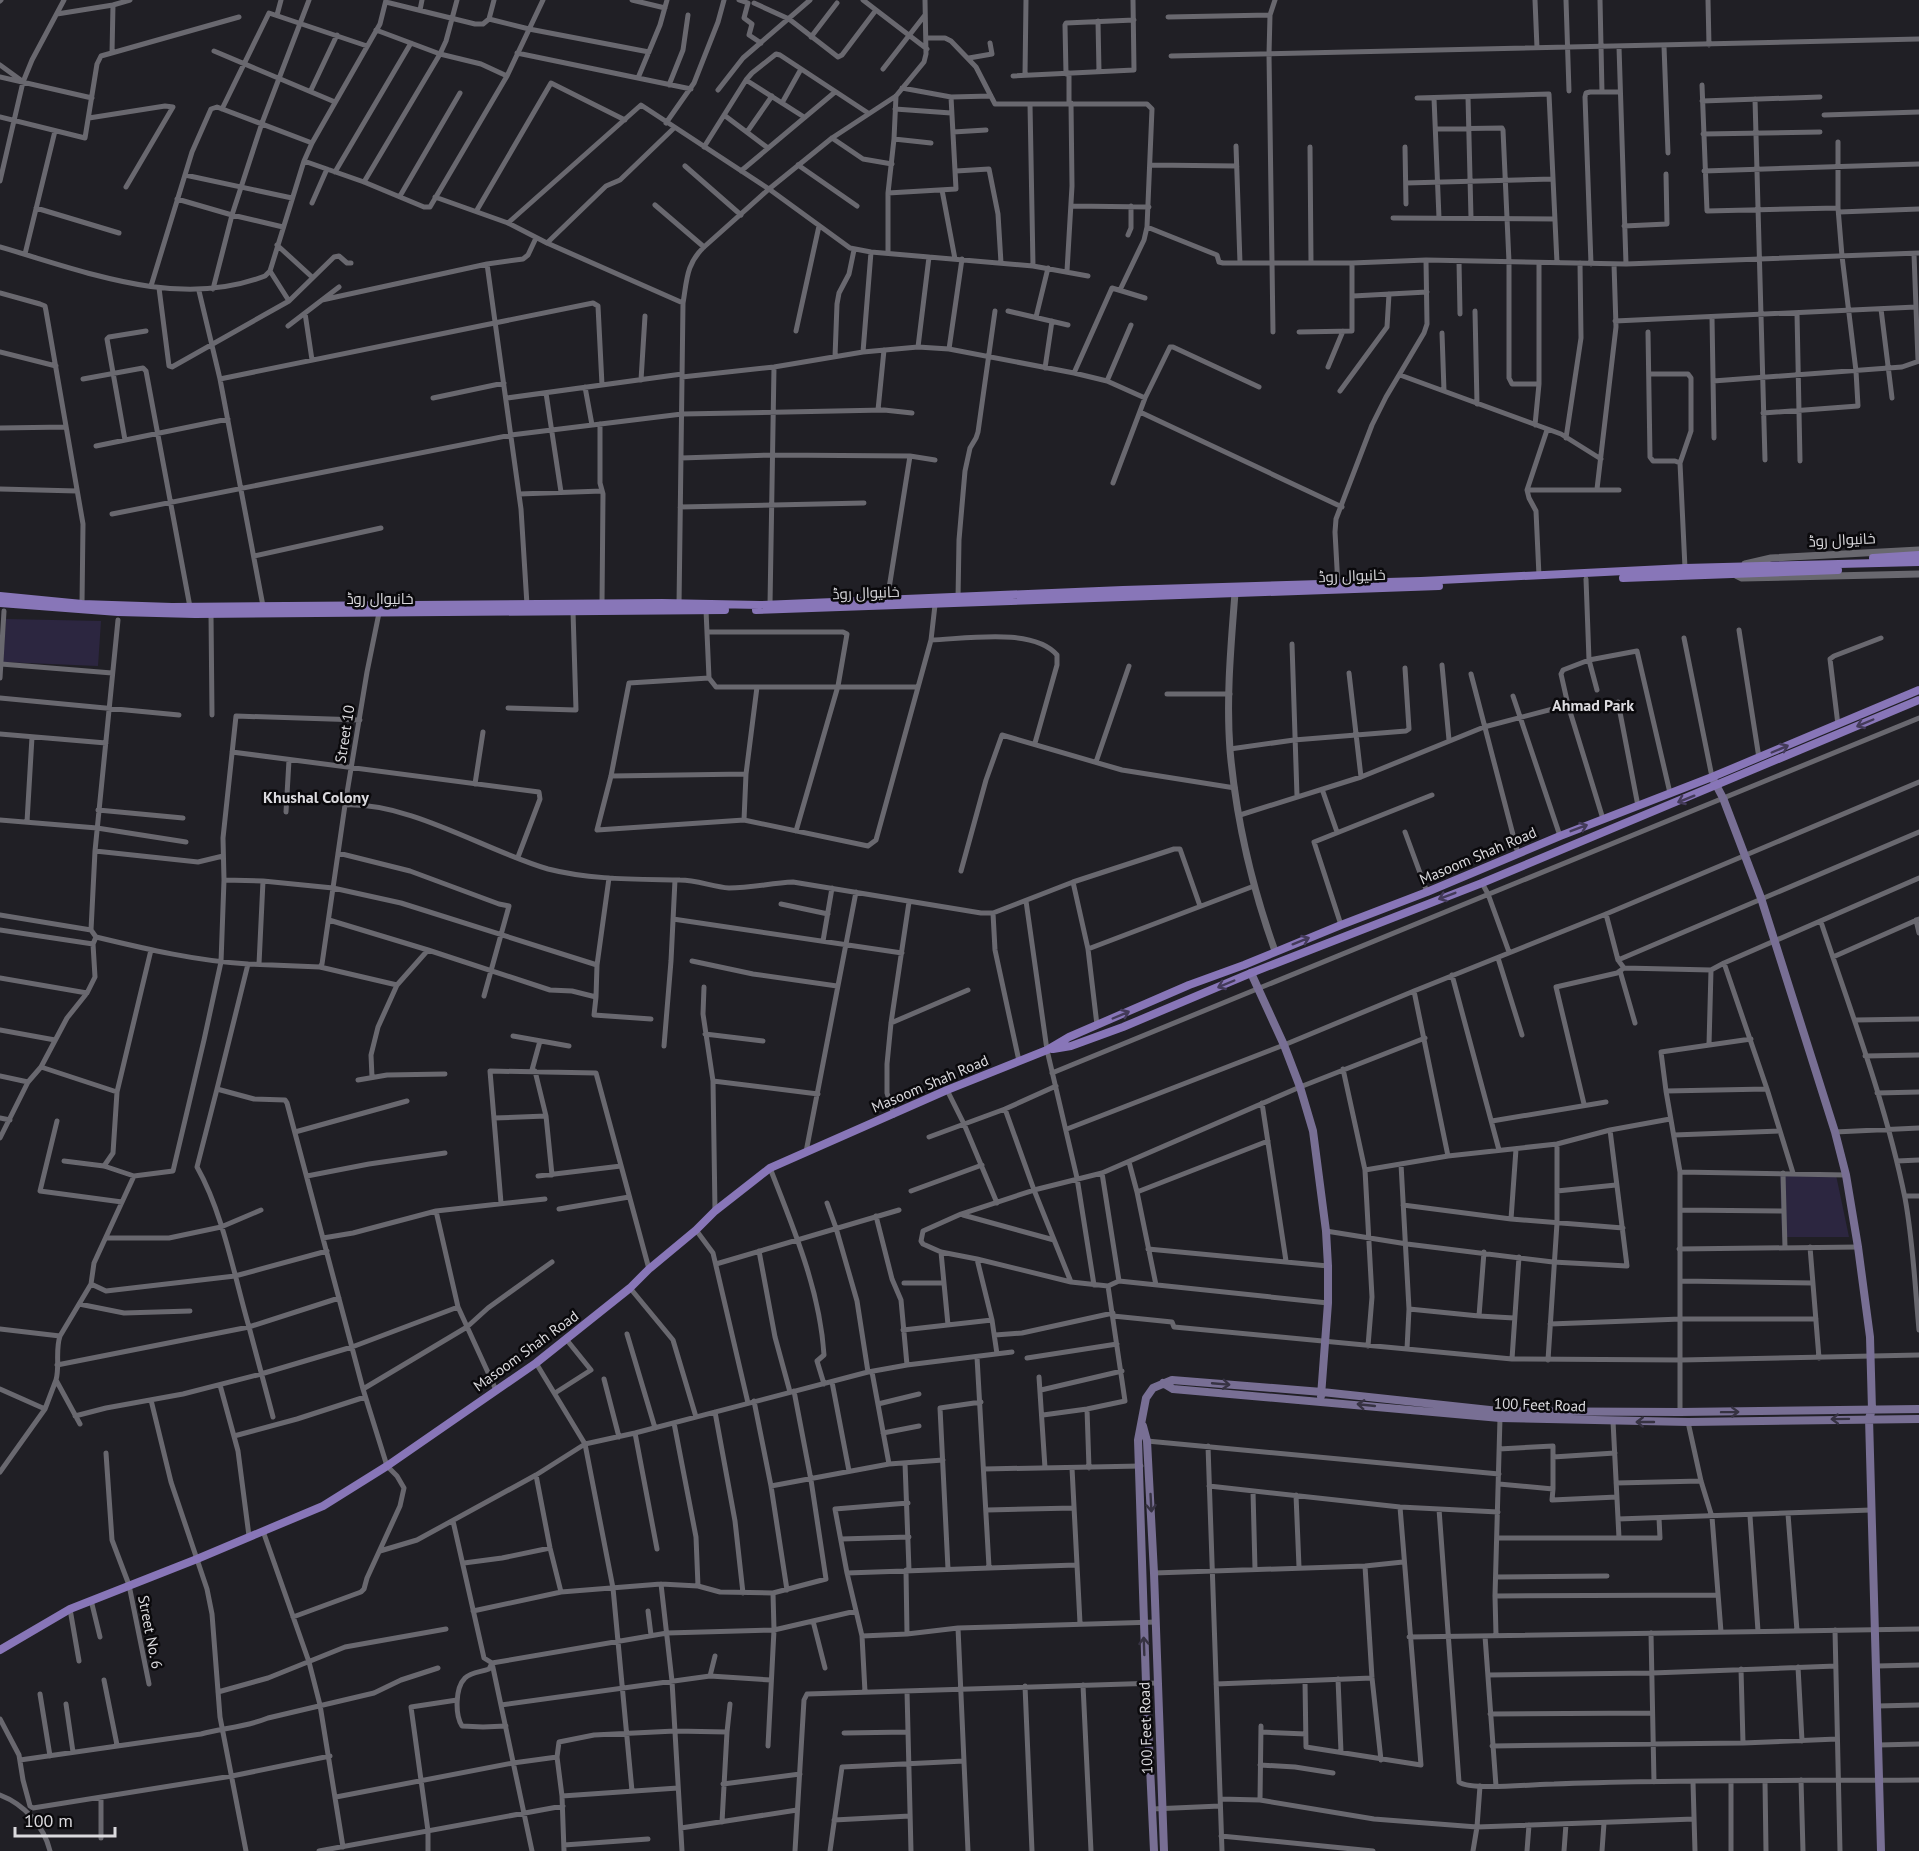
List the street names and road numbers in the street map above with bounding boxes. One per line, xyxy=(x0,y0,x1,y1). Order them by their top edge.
street label: خانیوال روڈ xyxy=(1808,528,1876,551)
street label: خانیوال روڈ xyxy=(1318,565,1386,586)
street label: خانیوال روڈ xyxy=(832,582,900,603)
street label: خانیوال روڈ xyxy=(346,589,414,608)
street label: Street 10 xyxy=(331,703,358,764)
street label: Masoom Shah Road xyxy=(1416,822,1539,889)
street label: Masoom Shah Road xyxy=(868,1050,991,1117)
street label: Masoom Shah Road xyxy=(469,1306,582,1395)
street label: 100 Feet Road xyxy=(1494,1393,1586,1416)
street label: Street No. 6 xyxy=(134,1594,167,1670)
street label: 100 Feet Road xyxy=(1134,1682,1157,1774)

